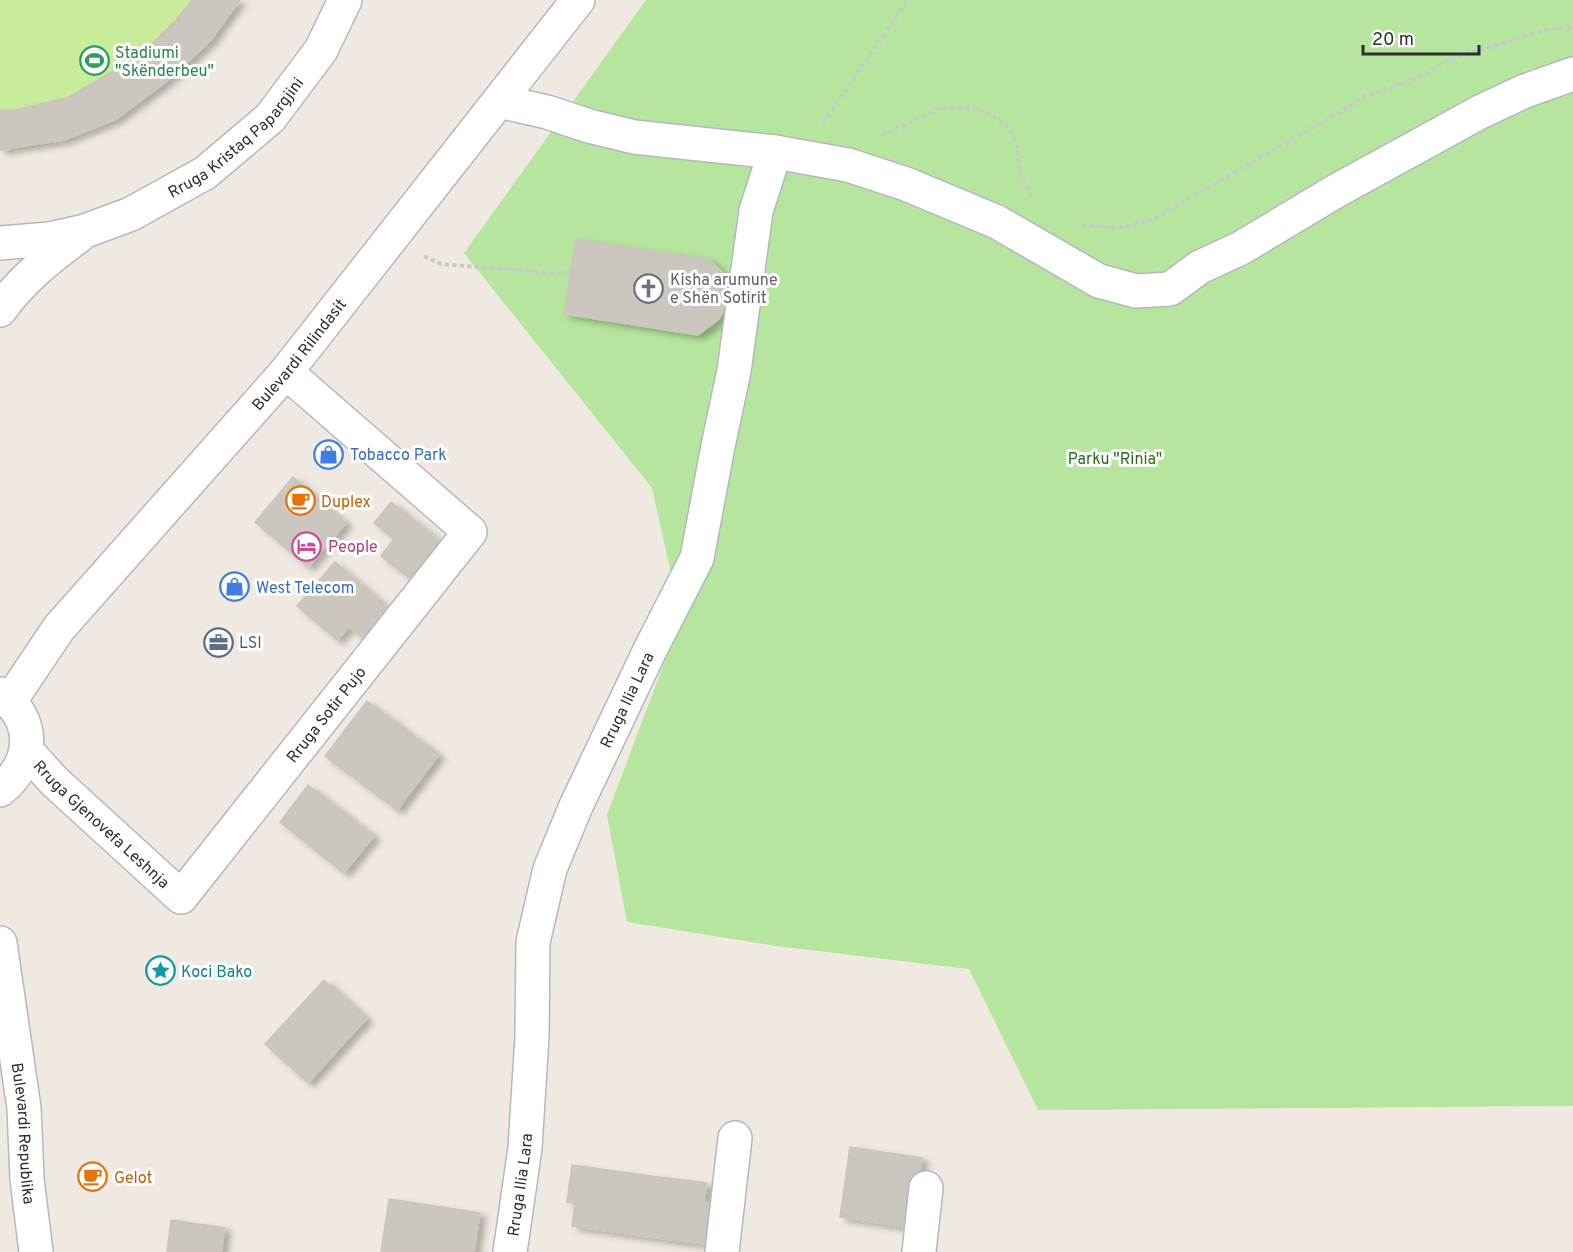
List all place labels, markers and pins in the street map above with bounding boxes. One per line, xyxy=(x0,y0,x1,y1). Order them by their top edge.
place label: Stadiumi "Skënderbeu" xyxy=(115,44,214,82)
sports icon: Stadiumi "Skënderbeu" xyxy=(78,45,110,77)
place label: Kisha arumune e Shën Sotirit xyxy=(670,271,778,309)
church icon: Kisha arumune e Shën Sotirit xyxy=(633,272,665,304)
shop icon: Tobacco Park xyxy=(313,438,345,470)
place label: Tobacco Park xyxy=(350,446,447,466)
cafe icon: Duplex xyxy=(284,485,316,517)
place label: Duplex xyxy=(321,493,371,513)
hotel icon: People xyxy=(291,530,323,562)
place label: People xyxy=(328,538,378,558)
shop icon: West Telecom xyxy=(219,571,251,603)
place label: West Telecom xyxy=(256,579,354,599)
office icon: LSI xyxy=(202,626,234,658)
place label: LSI xyxy=(239,634,262,654)
place icon: Koci Bako xyxy=(144,955,176,987)
place label: Koci Bako xyxy=(181,963,252,983)
cafe icon: Gelot xyxy=(77,1161,109,1193)
place label: Gelot xyxy=(114,1169,153,1189)

